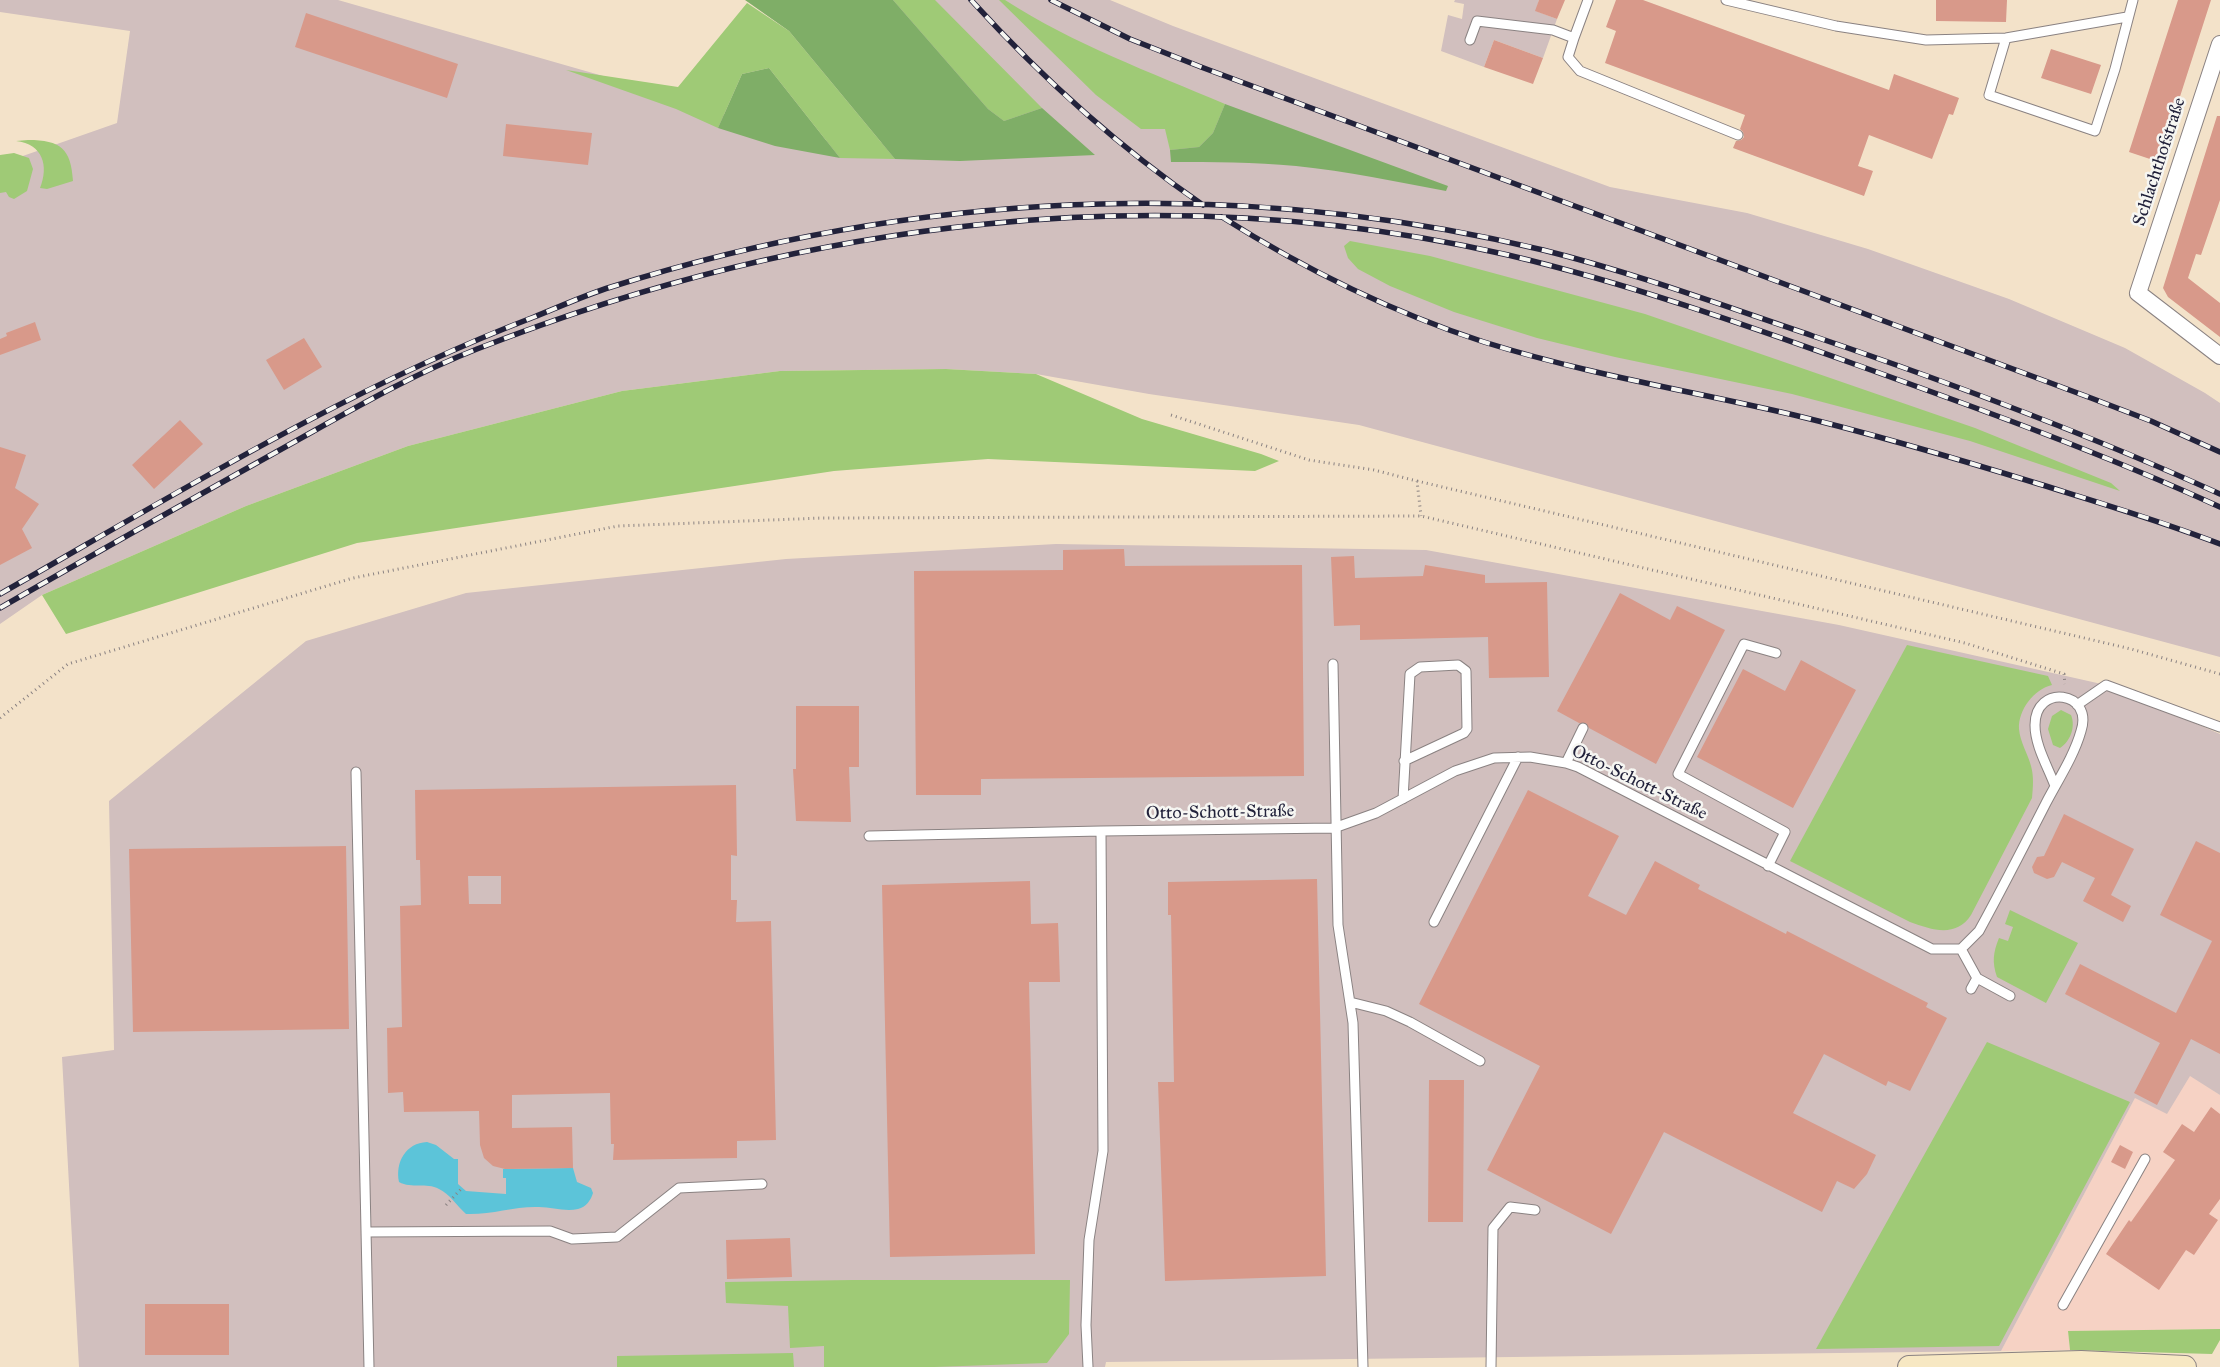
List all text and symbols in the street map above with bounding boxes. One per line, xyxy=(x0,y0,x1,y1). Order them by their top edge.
street label: Schlachthofstraße xyxy=(2129,95,2191,229)
street label: Otto-Schott-Straße xyxy=(1568,741,1710,825)
street label: Otto-Schott-Straße xyxy=(1146,801,1294,825)

